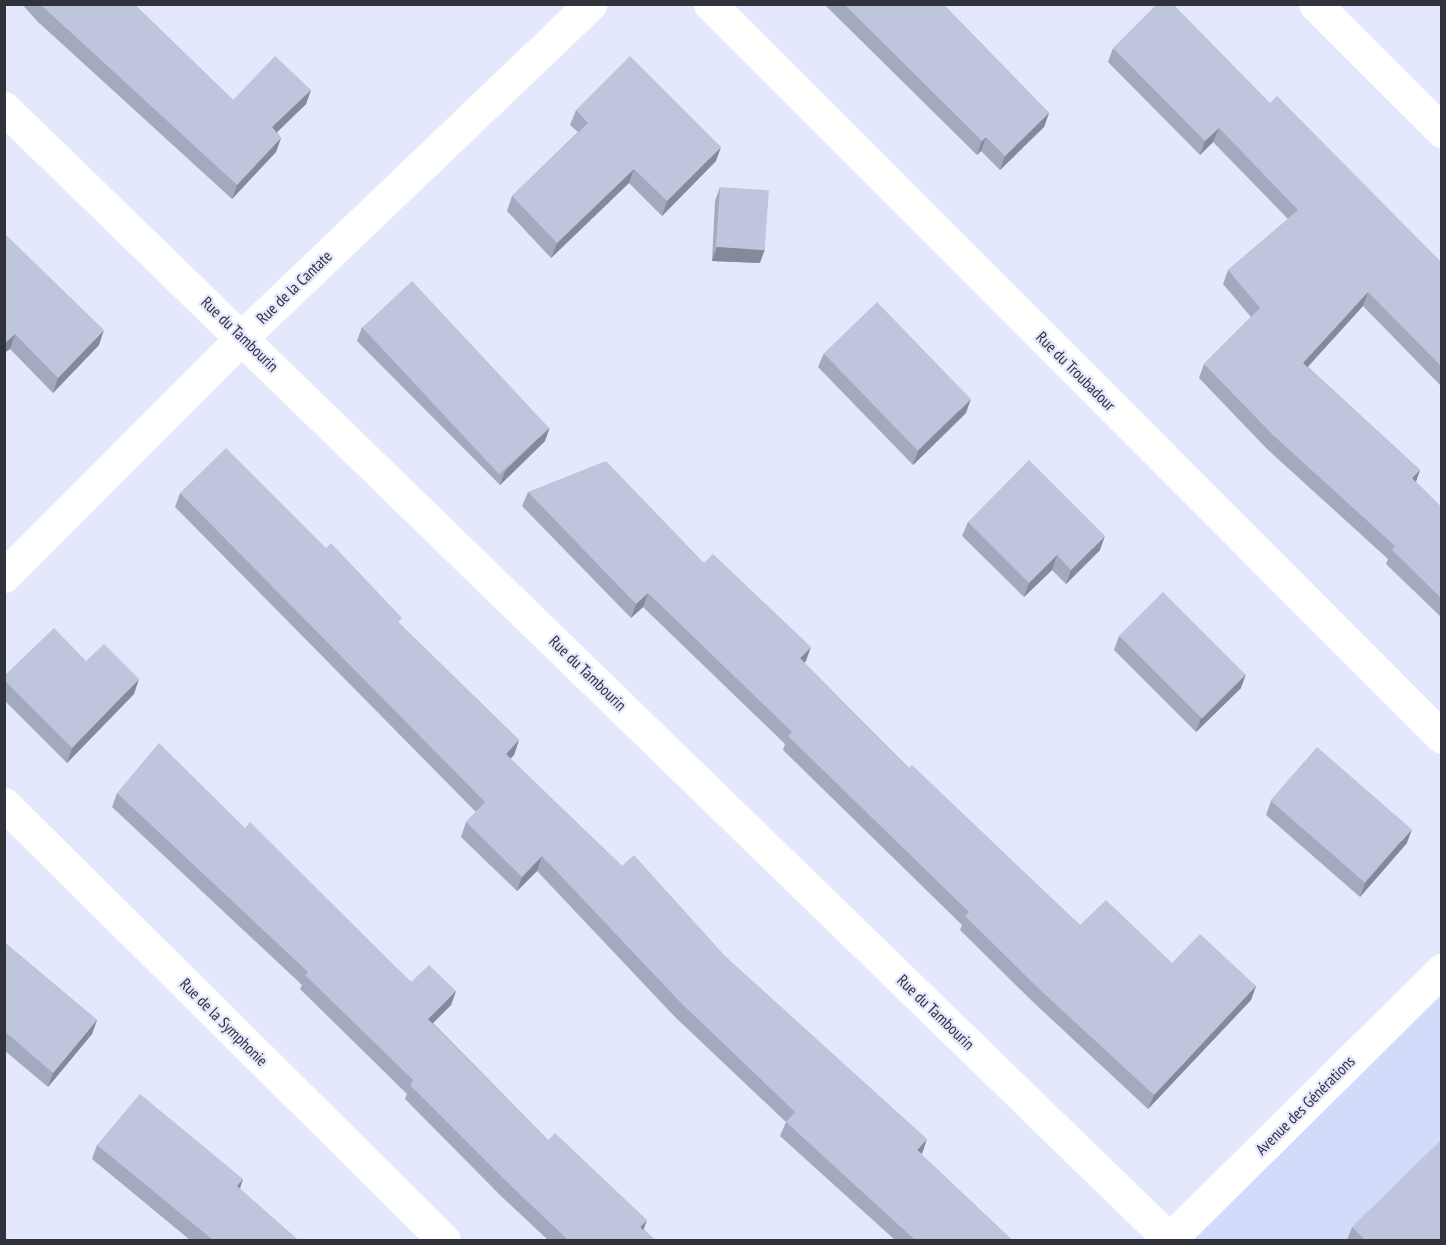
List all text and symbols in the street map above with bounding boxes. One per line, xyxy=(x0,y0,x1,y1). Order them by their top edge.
street label: Rue de la Cantate xyxy=(252,246,336,328)
street label: Rue du Tambourin xyxy=(197,292,283,376)
street label: Rue du Troubadour xyxy=(1032,327,1120,415)
street label: Rue du Tambourin xyxy=(545,631,631,715)
street label: Rue du Tambourin xyxy=(893,970,979,1054)
street label: Rue de la Symphonie xyxy=(176,974,272,1070)
street label: Avenue des Générations xyxy=(1251,1051,1359,1159)

